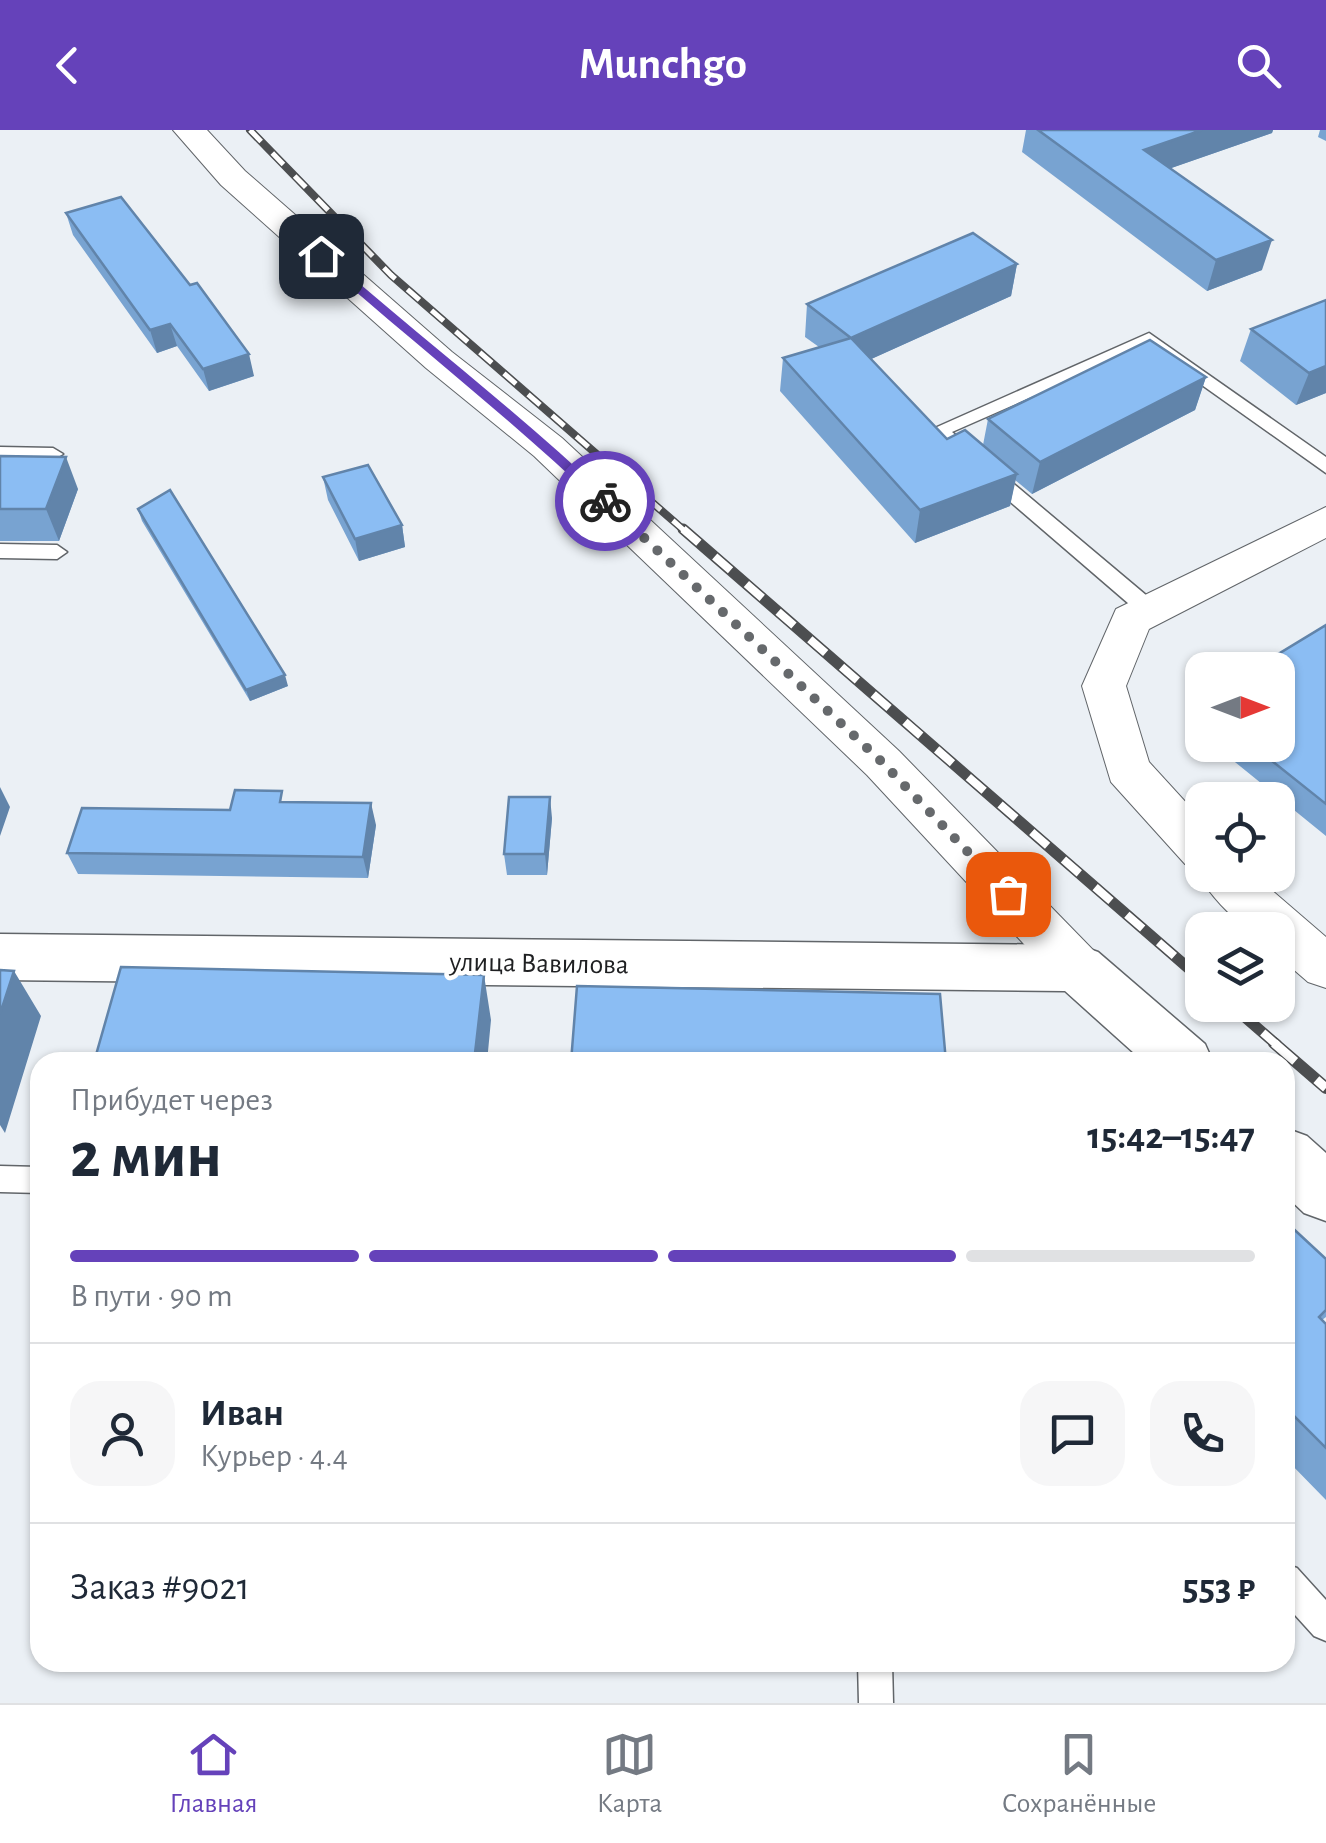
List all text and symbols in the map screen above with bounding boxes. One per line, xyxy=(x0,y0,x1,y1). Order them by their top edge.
icon: back xyxy=(40,38,95,93)
icon: search xyxy=(1231,38,1286,93)
text: Munchgo xyxy=(579,42,747,87)
pin xyxy=(279,214,364,299)
icon: home xyxy=(294,229,349,284)
courier xyxy=(555,451,655,551)
icon: bike xyxy=(578,474,633,529)
north arrow xyxy=(1185,652,1295,762)
map controls xyxy=(1185,652,1295,1022)
button: locate xyxy=(1185,782,1295,892)
pin xyxy=(966,852,1051,937)
icon: bag xyxy=(981,867,1036,922)
button: layers xyxy=(1185,912,1295,1022)
street label: улица Вавилова xyxy=(448,948,629,980)
text: Прибудет через xyxy=(70,1084,273,1116)
text: 15:42–15:47 xyxy=(1087,1118,1255,1156)
text: 2 мин xyxy=(70,1124,222,1189)
text: В пути · 90 m xyxy=(70,1280,233,1312)
button: person xyxy=(70,1381,175,1486)
button: chat xyxy=(1020,1381,1125,1486)
button: phone xyxy=(1150,1381,1255,1486)
text: Иван xyxy=(200,1395,284,1433)
text: Курьер · 4.4 xyxy=(200,1440,348,1472)
text: Заказ #9021 xyxy=(70,1569,250,1607)
text: 553 ₽ xyxy=(1182,1569,1255,1607)
tab: Главная xyxy=(170,1727,258,1821)
tab: Карта xyxy=(597,1727,662,1821)
tab: Сохранённые xyxy=(1002,1727,1156,1821)

